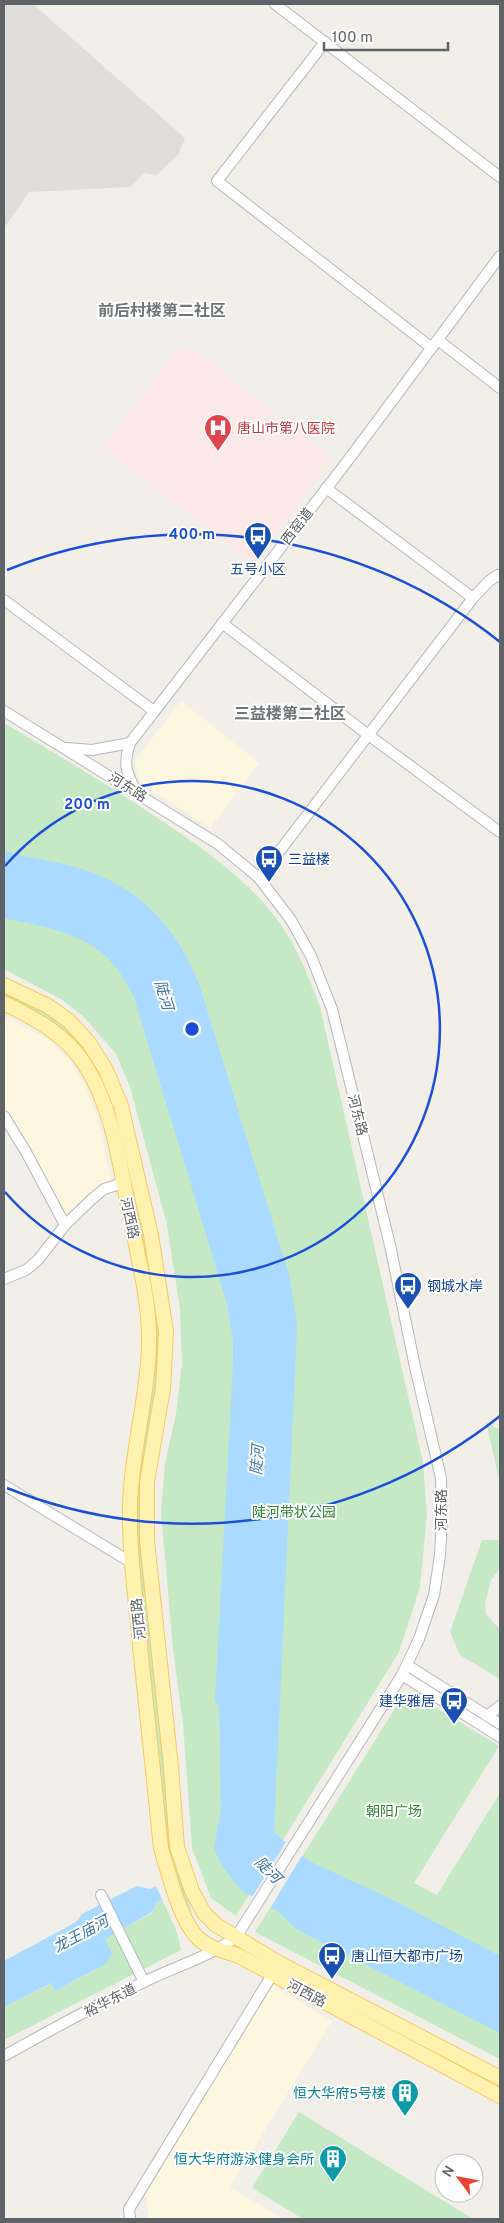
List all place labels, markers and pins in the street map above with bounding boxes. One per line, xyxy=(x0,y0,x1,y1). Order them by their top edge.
hospital icon: 唐山市第八医院 xyxy=(203,413,233,452)
place label: 唐山市第八医院 xyxy=(237,420,335,438)
bus stop icon: 五号小区 xyxy=(243,521,273,560)
place label: 五号小区 xyxy=(230,562,286,579)
bus stop icon: 三益楼 xyxy=(254,844,284,883)
place label: 三益楼 xyxy=(288,852,330,869)
centre of rings xyxy=(183,1020,201,1038)
bus stop icon: 钢城水岸 xyxy=(393,1271,423,1310)
place label: 钢城水岸 xyxy=(427,1279,483,1296)
bus stop icon: 建华雅居 xyxy=(439,1686,469,1725)
place label: 建华雅居 xyxy=(379,1693,435,1711)
bus stop icon: 唐山恒大都市广场 xyxy=(317,1941,347,1980)
place label: 唐山恒大都市广场 xyxy=(351,1949,463,1966)
building icon: 恒大华府5号楼 xyxy=(390,2078,420,2117)
place label: 恒大华府5号楼 xyxy=(293,2085,386,2103)
building icon: 恒大华府游泳健身会所 xyxy=(318,2144,348,2183)
place label: 恒大华府游泳健身会所 xyxy=(174,2151,314,2169)

